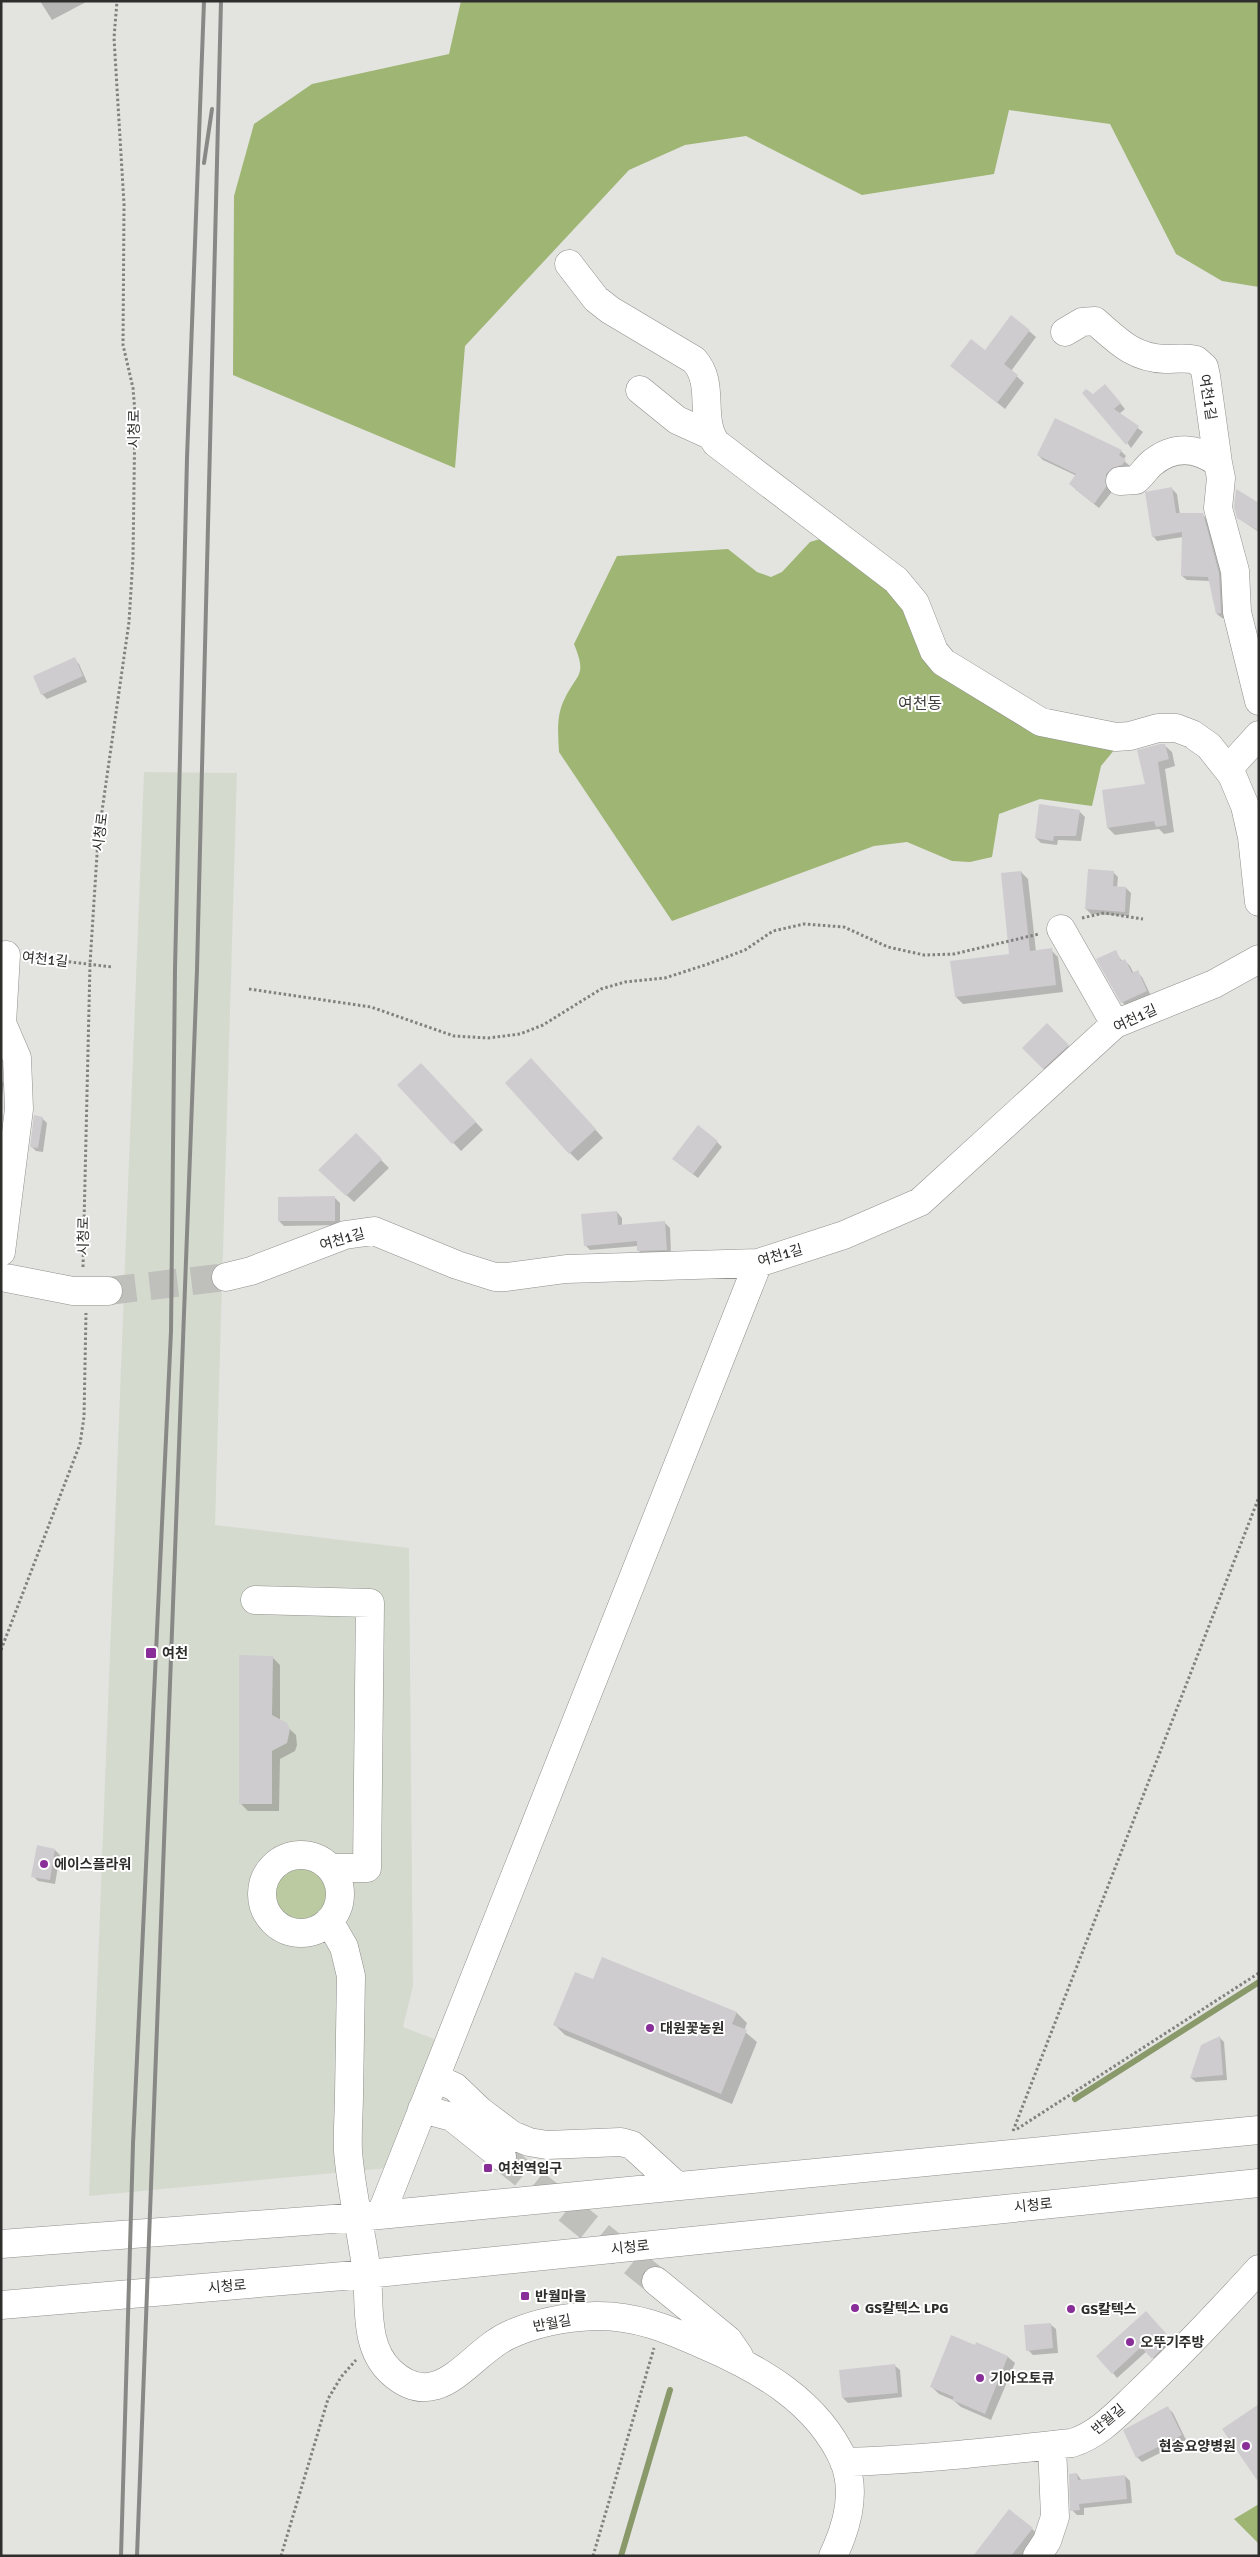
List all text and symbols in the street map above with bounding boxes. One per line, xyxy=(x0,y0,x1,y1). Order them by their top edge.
street label: 여천1길 xyxy=(1195,373,1220,421)
street label: 시청로 xyxy=(126,410,143,448)
district label: 여천동 xyxy=(898,694,942,714)
street label: 시청로 xyxy=(90,812,111,852)
street label: 여천1길 xyxy=(21,949,69,970)
street label: 여천1길 xyxy=(1111,1001,1160,1036)
street label: 시청로 xyxy=(75,1216,92,1255)
street label: 여천1길 xyxy=(318,1225,367,1254)
street label: 여천1길 xyxy=(756,1241,805,1270)
place label: 여천 xyxy=(162,1645,188,1662)
marker: 여천 xyxy=(144,1646,158,1660)
place label: 에이스플라워 xyxy=(54,1856,131,1873)
marker: 에이스플라워 xyxy=(38,1858,50,1870)
place label: 대원꽃농원 xyxy=(660,2020,724,2037)
marker: 대원꽃농원 xyxy=(644,2022,656,2034)
place label: 여천역입구 xyxy=(498,2160,563,2177)
marker: 여천역입구 xyxy=(482,2162,494,2174)
street label: 시청로 xyxy=(1013,2195,1053,2216)
street label: 시청로 xyxy=(610,2237,650,2258)
street label: 시청로 xyxy=(207,2276,247,2297)
place label: 반월마을 xyxy=(535,2288,587,2305)
marker: 반월마을 xyxy=(519,2290,531,2302)
place label: GS칼텍스 LPG xyxy=(865,2300,948,2317)
place label: GS칼텍스 xyxy=(1081,2301,1137,2318)
marker: GS칼텍스 LPG xyxy=(849,2302,861,2314)
marker: GS칼텍스 xyxy=(1065,2303,1077,2315)
street label: 반월길 xyxy=(532,2311,573,2336)
place label: 오뚜기주방 xyxy=(1140,2334,1205,2351)
marker: 오뚜기주방 xyxy=(1124,2336,1136,2348)
place label: 기아오토큐 xyxy=(990,2370,1055,2387)
marker: 기아오토큐 xyxy=(974,2372,986,2384)
street label: 반월길 xyxy=(1088,2400,1129,2438)
place label: 현송요양병원 xyxy=(1159,2438,1236,2455)
marker: 현송요양병원 xyxy=(1240,2440,1252,2452)

